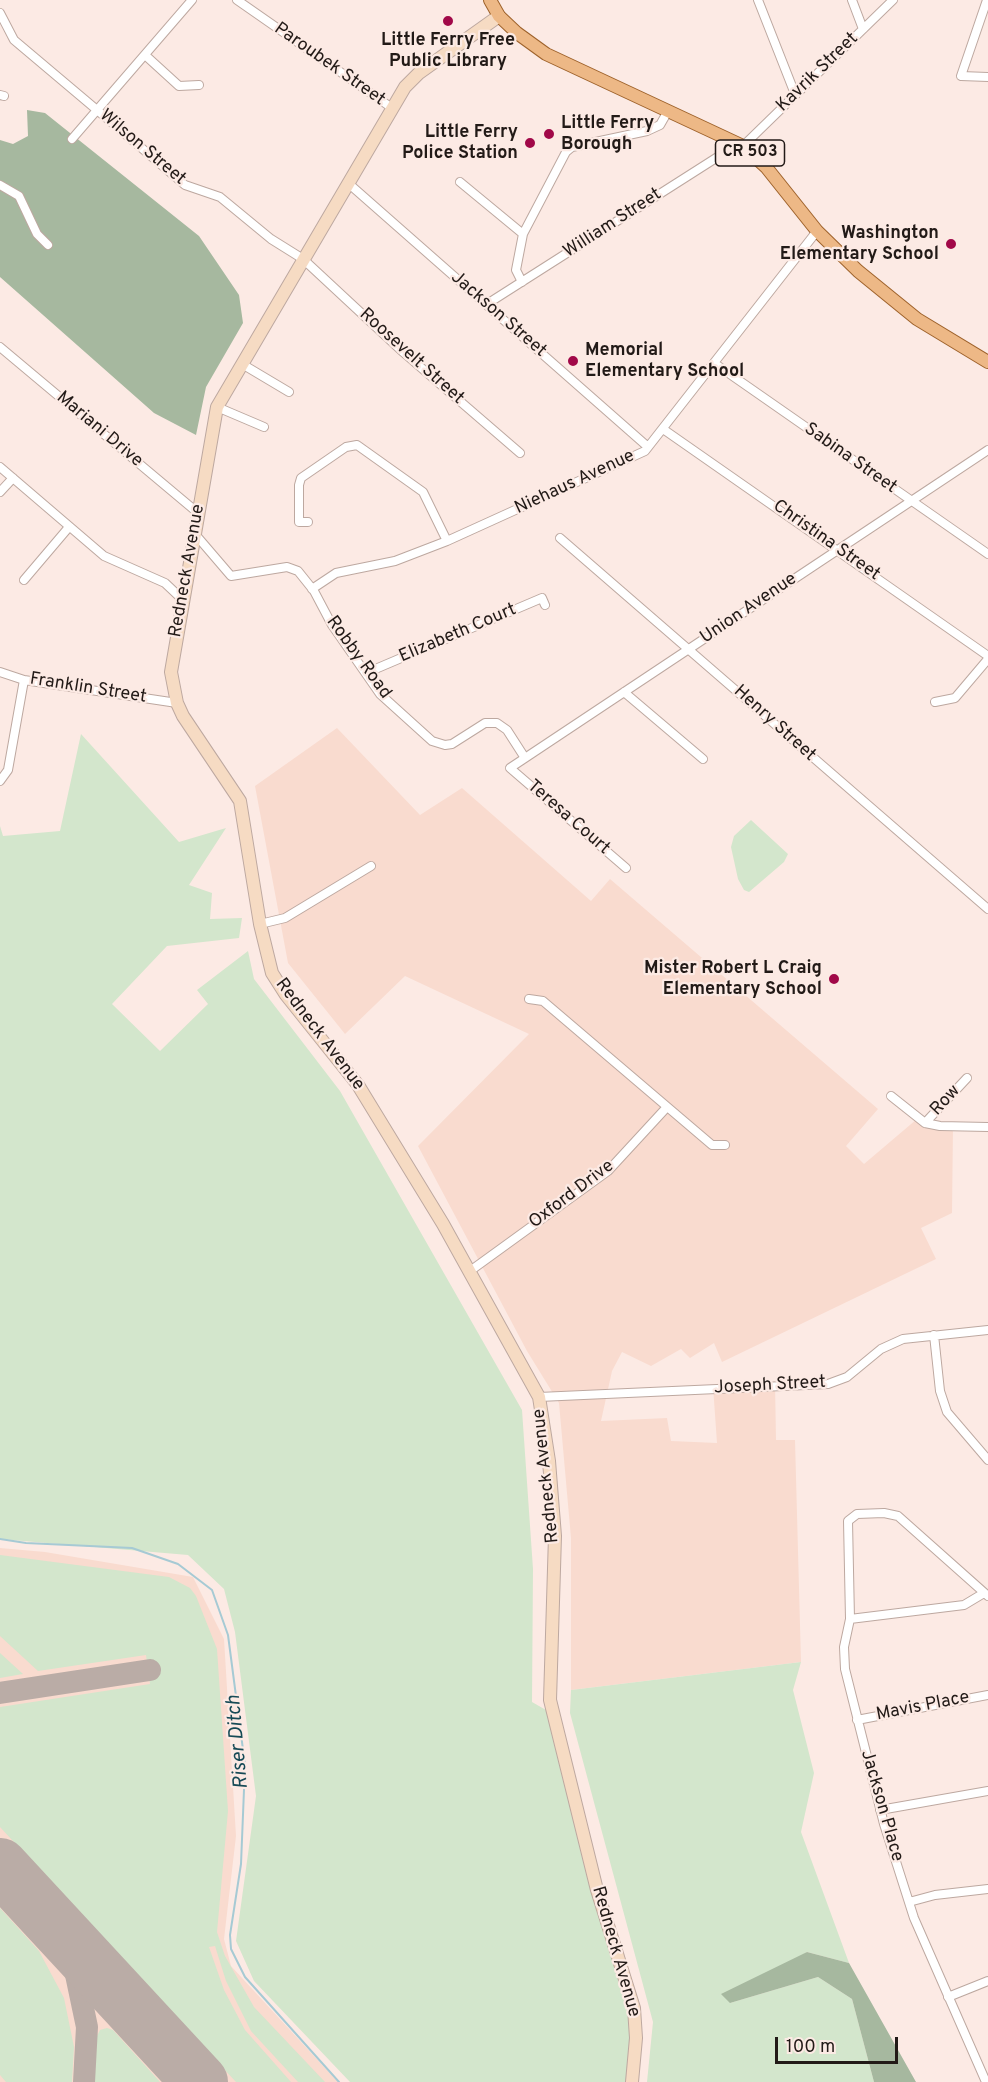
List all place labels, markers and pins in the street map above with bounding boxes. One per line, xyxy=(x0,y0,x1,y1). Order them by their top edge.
marker: Little Ferry Free Public Library xyxy=(441,14,455,28)
place label: Little Ferry Free Public Library xyxy=(381,30,515,72)
place label: Little Ferry Borough xyxy=(561,113,654,156)
place label: Little Ferry Police Station xyxy=(402,122,518,164)
marker: Little Ferry Borough xyxy=(542,127,556,141)
marker: Little Ferry Police Station xyxy=(523,136,537,150)
place label: Washington Elementary School xyxy=(780,223,939,266)
marker: Washington Elementary School xyxy=(944,237,958,251)
place label: Memorial Elementary School xyxy=(585,340,744,382)
marker: Memorial Elementary School xyxy=(566,354,580,368)
place label: Mister Robert L Craig Elementary School xyxy=(644,958,822,1000)
marker: Mister Robert L Craig Elementary School xyxy=(827,972,841,986)

